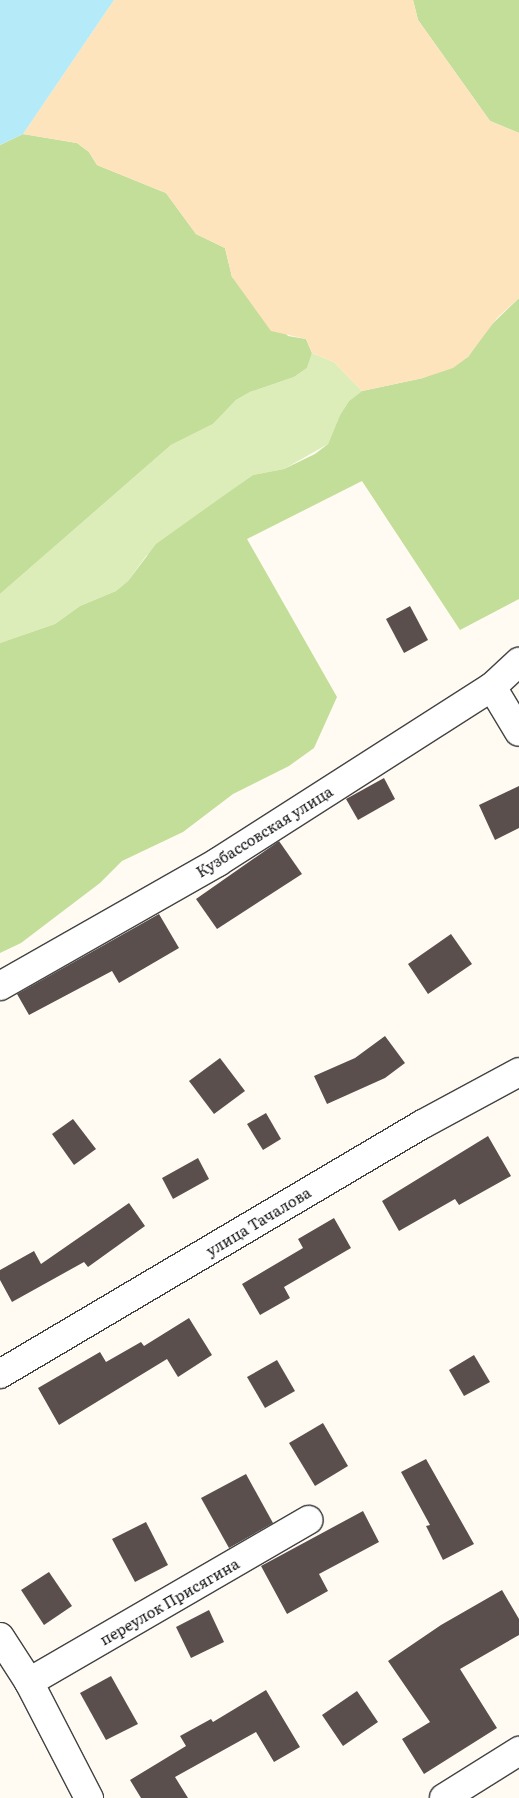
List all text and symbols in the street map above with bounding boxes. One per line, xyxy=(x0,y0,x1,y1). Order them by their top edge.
street label: Кузбассовская улица xyxy=(192,782,336,880)
street label: улица Тачалова xyxy=(202,1183,314,1259)
street label: переулок Присягина xyxy=(96,1554,242,1648)

